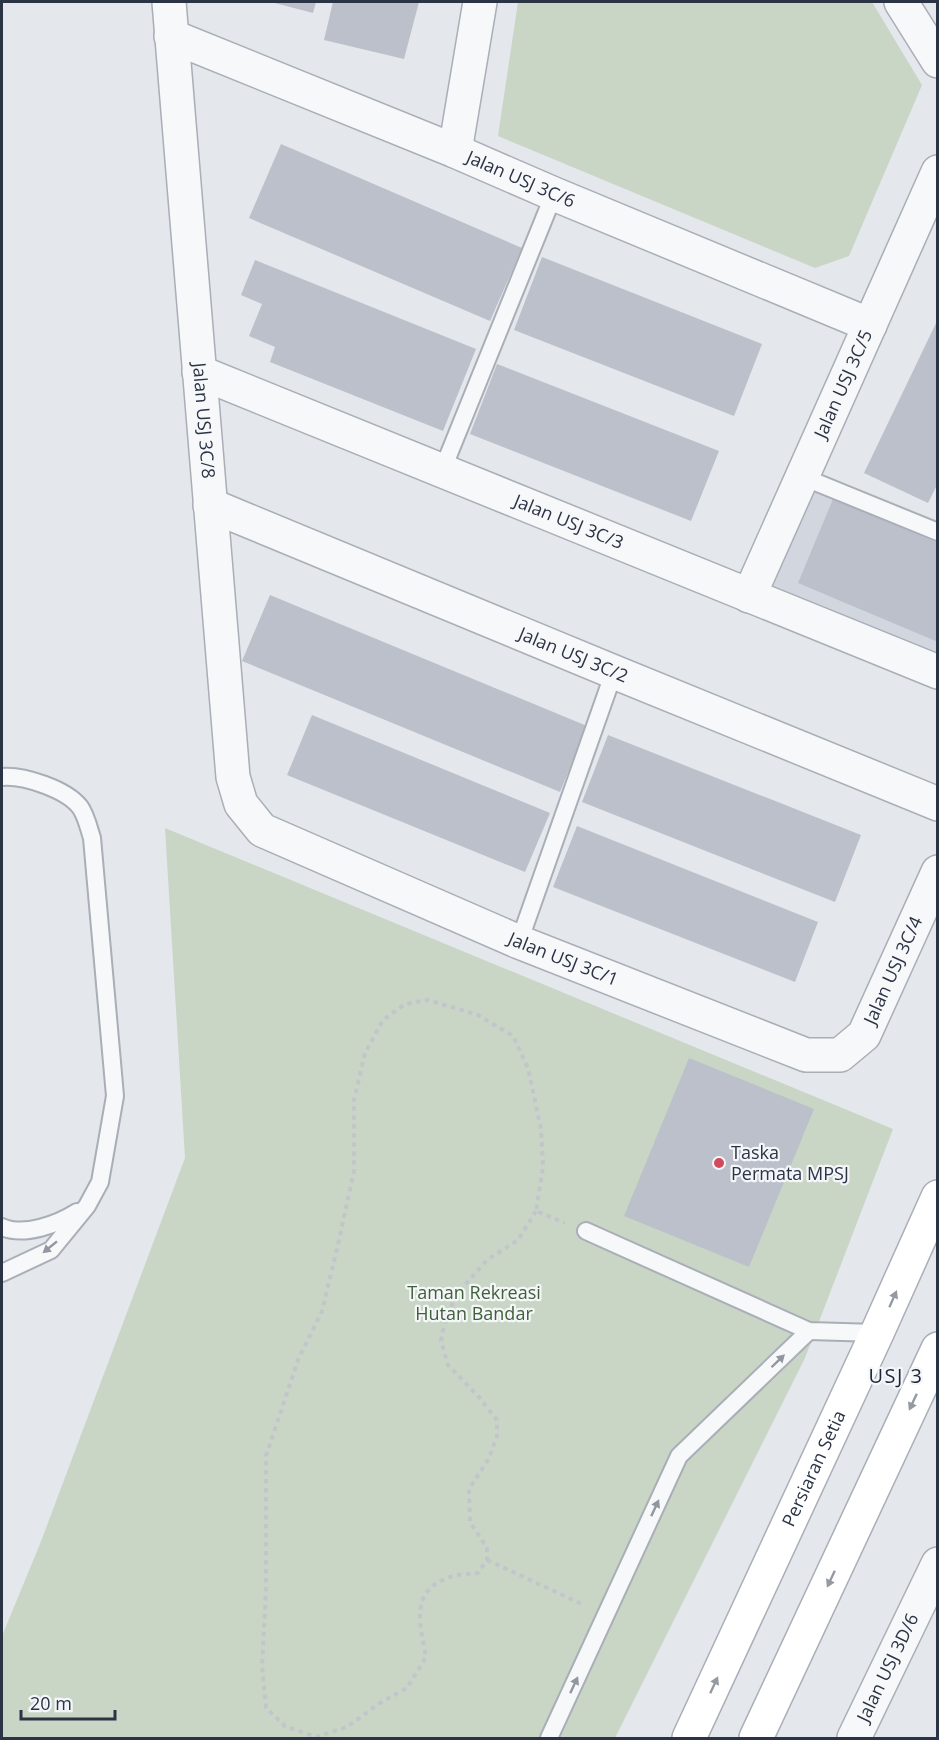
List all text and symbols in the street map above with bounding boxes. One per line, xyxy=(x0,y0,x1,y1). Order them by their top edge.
street label: Jalan USJ 3C/6 xyxy=(461,144,579,213)
street label: Jalan USJ 3C/5 xyxy=(807,326,877,443)
street label: Jalan USJ 3C/8 xyxy=(188,360,221,479)
street label: Jalan USJ 3C/3 xyxy=(509,487,627,554)
street label: Jalan USJ 3C/2 xyxy=(513,620,632,687)
street label: Jalan USJ 3C/4 xyxy=(857,912,927,1030)
street label: Jalan USJ 3C/1 xyxy=(503,925,622,991)
place label: Taska Permata MPSJ xyxy=(731,1140,849,1185)
marker: Taska Permata MPSJ xyxy=(712,1156,726,1170)
one-way arrow xyxy=(42,1241,58,1254)
park label: Taman Rekreasi Hutan Bandar xyxy=(407,1280,541,1325)
one-way arrow xyxy=(888,1290,897,1307)
one-way arrow xyxy=(771,1354,786,1368)
district label: USJ 3 xyxy=(868,1362,924,1389)
one-way arrow xyxy=(908,1394,917,1411)
street label: Persiaran Setia xyxy=(776,1406,850,1530)
one-way arrow xyxy=(651,1499,660,1517)
one-way arrow xyxy=(826,1571,835,1588)
street label: Jalan USJ 3D/6 xyxy=(850,1609,923,1727)
one-way arrow xyxy=(569,1677,578,1694)
one-way arrow xyxy=(709,1677,718,1694)
scale bar xyxy=(21,1683,116,1721)
text: 20 m xyxy=(30,1691,72,1715)

